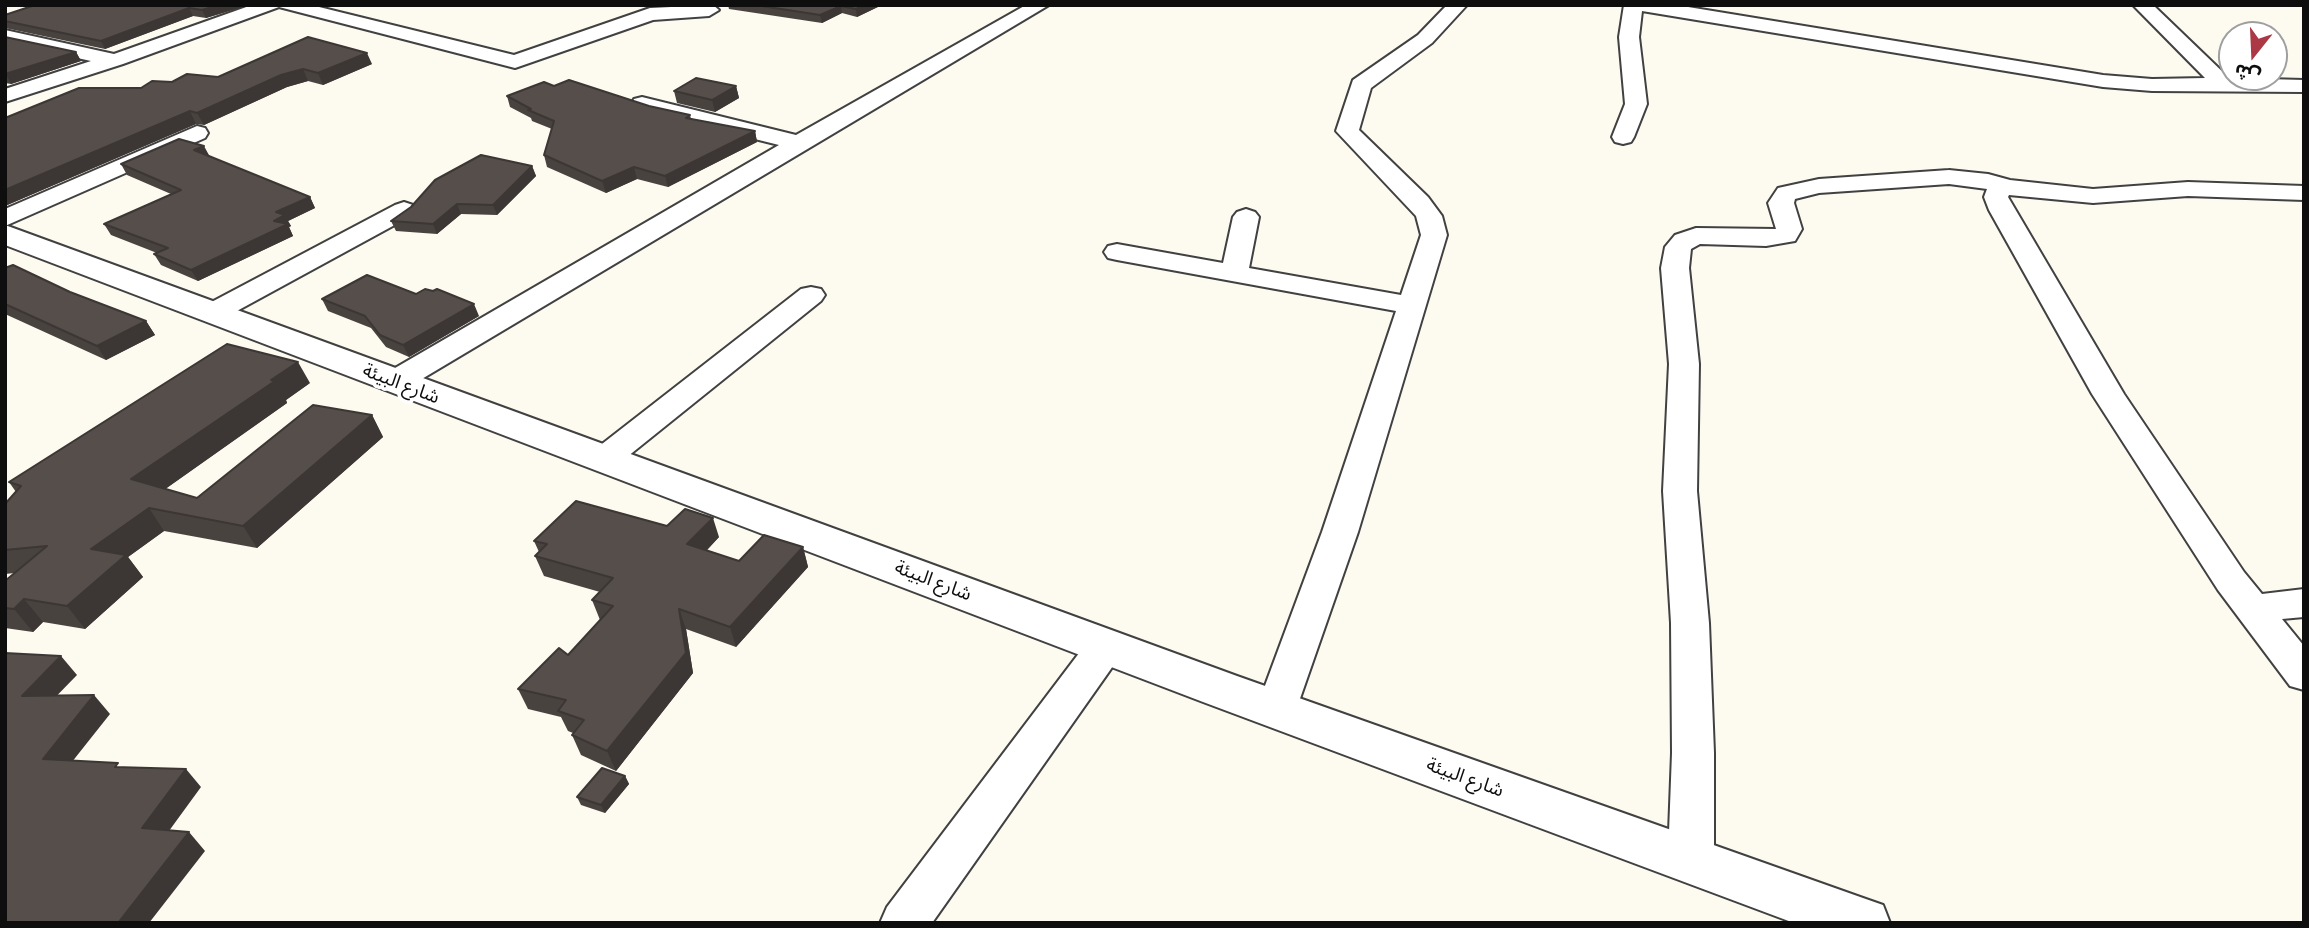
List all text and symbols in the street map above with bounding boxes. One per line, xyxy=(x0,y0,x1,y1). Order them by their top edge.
north arrow xyxy=(2218,21,2288,91)
text: ش xyxy=(2231,59,2263,90)
street label: شارع البيئة xyxy=(359,359,443,409)
street label: شارع البيئة xyxy=(891,556,975,606)
street label: شارع البيئة xyxy=(1423,754,1507,802)

